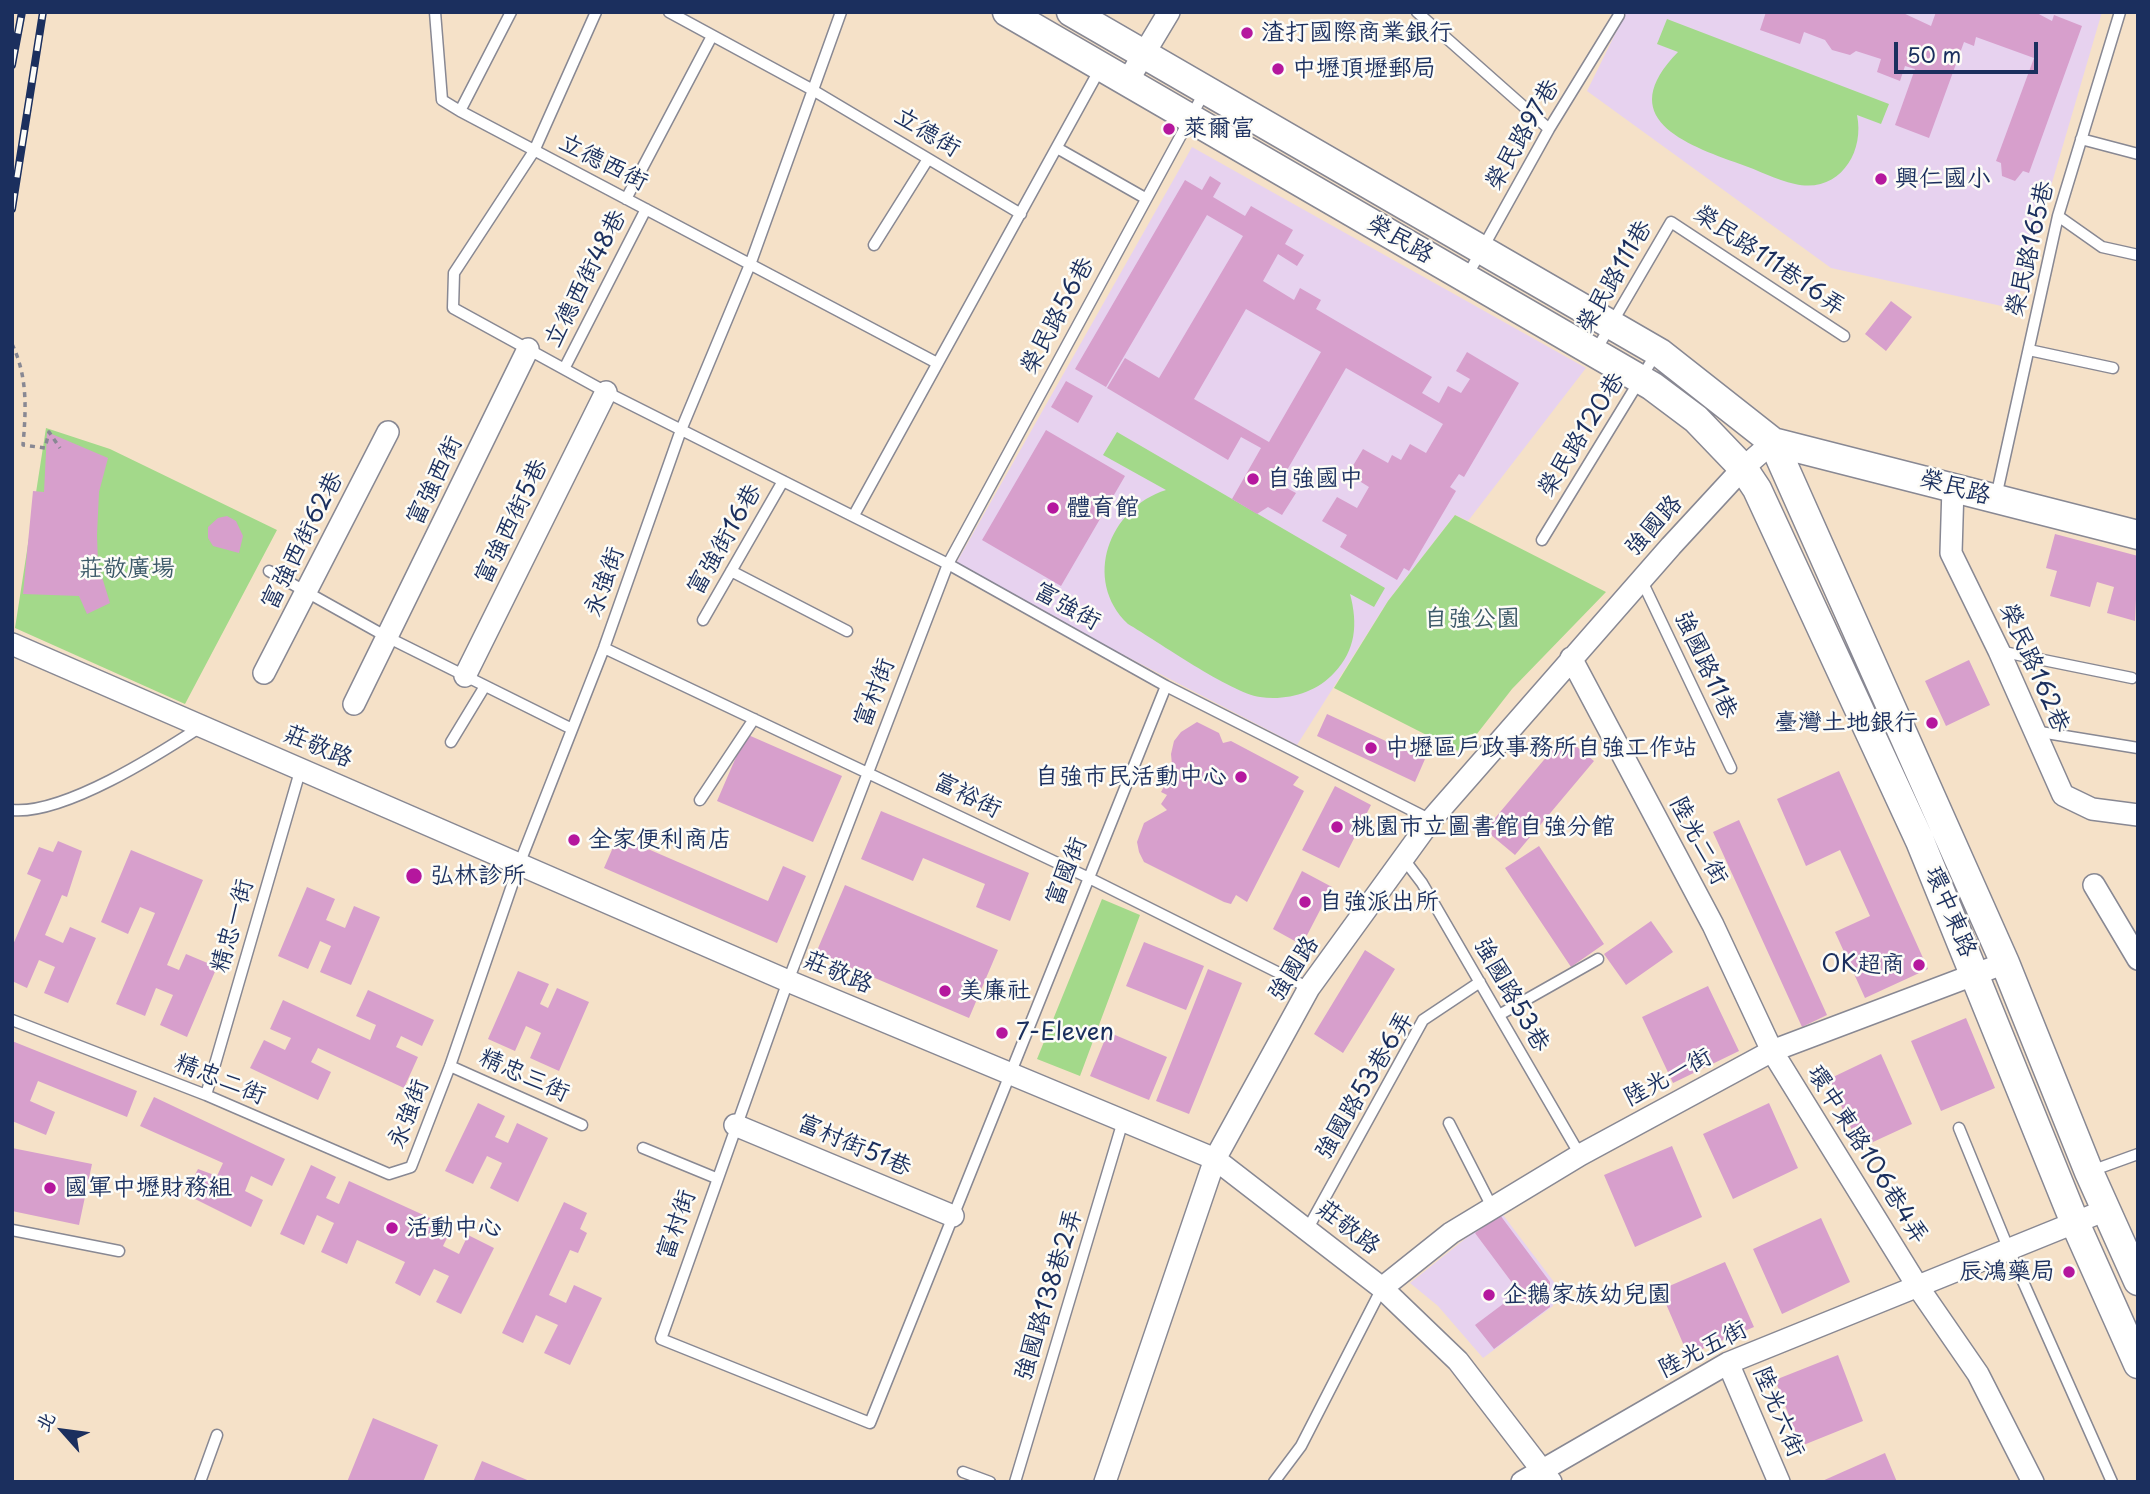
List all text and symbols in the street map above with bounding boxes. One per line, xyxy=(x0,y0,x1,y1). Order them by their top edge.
place label: 渣打國際商業銀行 xyxy=(1261,19,1453,47)
marker: 渣打國際商業銀行 xyxy=(1239,25,1255,41)
scale bar xyxy=(1898,28,2042,72)
text: 50 m xyxy=(1907,38,1961,70)
place label: 中壢頂壢郵局 xyxy=(1292,55,1436,83)
marker: 中壢頂壢郵局 xyxy=(1270,61,1286,77)
street label: 榮民路97巷 xyxy=(1480,74,1566,196)
street label: 立德街 xyxy=(889,102,965,164)
place label: 萊爾富 xyxy=(1183,115,1255,143)
marker: 萊爾富 xyxy=(1161,121,1177,137)
street label: 立德西街 xyxy=(554,128,652,198)
place label: 興仁國小 xyxy=(1895,165,1991,193)
marker: 興仁國小 xyxy=(1873,171,1889,187)
street label: 榮民路165巷 xyxy=(2001,178,2061,320)
street label: 榮民路111巷16弄 xyxy=(1688,200,1850,322)
street label: 立德西街48巷 xyxy=(539,205,633,353)
street label: 榮民路 xyxy=(1362,210,1438,270)
street label: 榮民路111巷 xyxy=(1571,216,1659,338)
street label: 榮民路56巷 xyxy=(1015,253,1101,379)
street label: 榮民路120巷 xyxy=(1532,368,1632,502)
street label: 富強西街 xyxy=(401,432,469,530)
street label: 富強西街5巷 xyxy=(469,455,555,589)
place label: 自強國中 xyxy=(1267,465,1363,493)
street label: 榮民路 xyxy=(1916,465,1994,511)
street label: 富強西街62巷 xyxy=(256,467,350,615)
marker: 自強國中 xyxy=(1245,471,1261,487)
street label: 富強街16巷 xyxy=(682,479,768,601)
street label: 強國路 xyxy=(1619,490,1689,562)
place label: 體育館 xyxy=(1067,494,1139,522)
marker: 體育館 xyxy=(1045,500,1061,516)
street label: 永強街 xyxy=(579,543,631,621)
park label: 莊敬廣場 xyxy=(79,555,175,583)
street label: 富強街 xyxy=(1029,577,1105,637)
street label: 榮民路162巷 xyxy=(1993,599,2075,737)
park label: 自強公園 xyxy=(1424,605,1520,633)
street label: 強國路11巷 xyxy=(1667,606,1743,724)
street label: 富村街 xyxy=(849,654,901,732)
place label: 臺灣土地銀行 xyxy=(1774,709,1918,737)
marker: 臺灣土地銀行 xyxy=(1924,715,1940,731)
street label: 莊敬路 xyxy=(279,720,357,774)
place label: 中壢區戶政事務所自強工作站 xyxy=(1385,734,1697,762)
marker: 中壢區戶政事務所自強工作站 xyxy=(1363,740,1379,756)
place label: 自強市民活動中心 xyxy=(1035,763,1227,791)
street label: 富裕街 xyxy=(928,767,1006,825)
marker: 自強市民活動中心 xyxy=(1233,769,1249,785)
street label: 陸光二街 xyxy=(1663,792,1733,890)
place label: 桃園市立圖書館自強分館 xyxy=(1351,813,1615,841)
marker: 桃園市立圖書館自強分館 xyxy=(1329,819,1345,835)
place label: 全家便利商店 xyxy=(588,826,732,854)
marker: 全家便利商店 xyxy=(566,832,582,848)
street label: 富國街 xyxy=(1040,833,1094,911)
place label: 弘林診所 xyxy=(430,862,526,890)
street label: 環中東路 xyxy=(1918,862,1982,962)
marker: 弘林診所 xyxy=(404,866,424,886)
street label: 精忠一街 xyxy=(206,876,260,976)
place label: 自強派出所 xyxy=(1319,888,1439,916)
marker: 自強派出所 xyxy=(1297,894,1313,910)
street label: 強國路 xyxy=(1262,931,1326,1007)
street label: 強國路53巷 xyxy=(1467,933,1555,1057)
street label: 莊敬路 xyxy=(799,946,877,1000)
place label: OK超商 xyxy=(1821,951,1905,979)
marker: OK超商 xyxy=(1911,957,1927,973)
place label: 美廉社 xyxy=(959,977,1031,1005)
marker: 美廉社 xyxy=(937,983,953,999)
street label: 強國路53巷6弄 xyxy=(1309,1007,1421,1165)
place label: 7-Eleven xyxy=(1016,1019,1114,1047)
marker: 7-Eleven xyxy=(994,1025,1010,1041)
street label: 精忠三街 xyxy=(474,1043,574,1109)
street label: 陸光一街 xyxy=(1619,1043,1717,1113)
street label: 精忠二街 xyxy=(170,1049,270,1111)
street label: 環中東路106巷4弄 xyxy=(1800,1060,1934,1250)
street label: 永強街 xyxy=(383,1075,435,1153)
street label: 富村街51巷 xyxy=(792,1109,916,1183)
place label: 國軍中壢財務組 xyxy=(64,1174,232,1202)
marker: 國軍中壢財務組 xyxy=(42,1180,58,1196)
street label: 富村街 xyxy=(652,1186,702,1264)
street label: 莊敬路 xyxy=(1311,1194,1385,1262)
street label: 強國路138巷2弄 xyxy=(1009,1205,1089,1385)
place label: 活動中心 xyxy=(406,1214,502,1242)
marker: 活動中心 xyxy=(384,1220,400,1236)
place label: 辰鴻藥局 xyxy=(1959,1258,2055,1286)
marker: 辰鴻藥局 xyxy=(2061,1264,2077,1280)
place label: 企鵝家族幼兒園 xyxy=(1503,1281,1671,1309)
marker: 企鵝家族幼兒園 xyxy=(1481,1287,1497,1303)
street label: 陸光五街 xyxy=(1654,1315,1752,1385)
street label: 陸光六街 xyxy=(1746,1362,1810,1462)
north arrow xyxy=(28,1396,98,1466)
text: 北 xyxy=(28,1406,61,1436)

